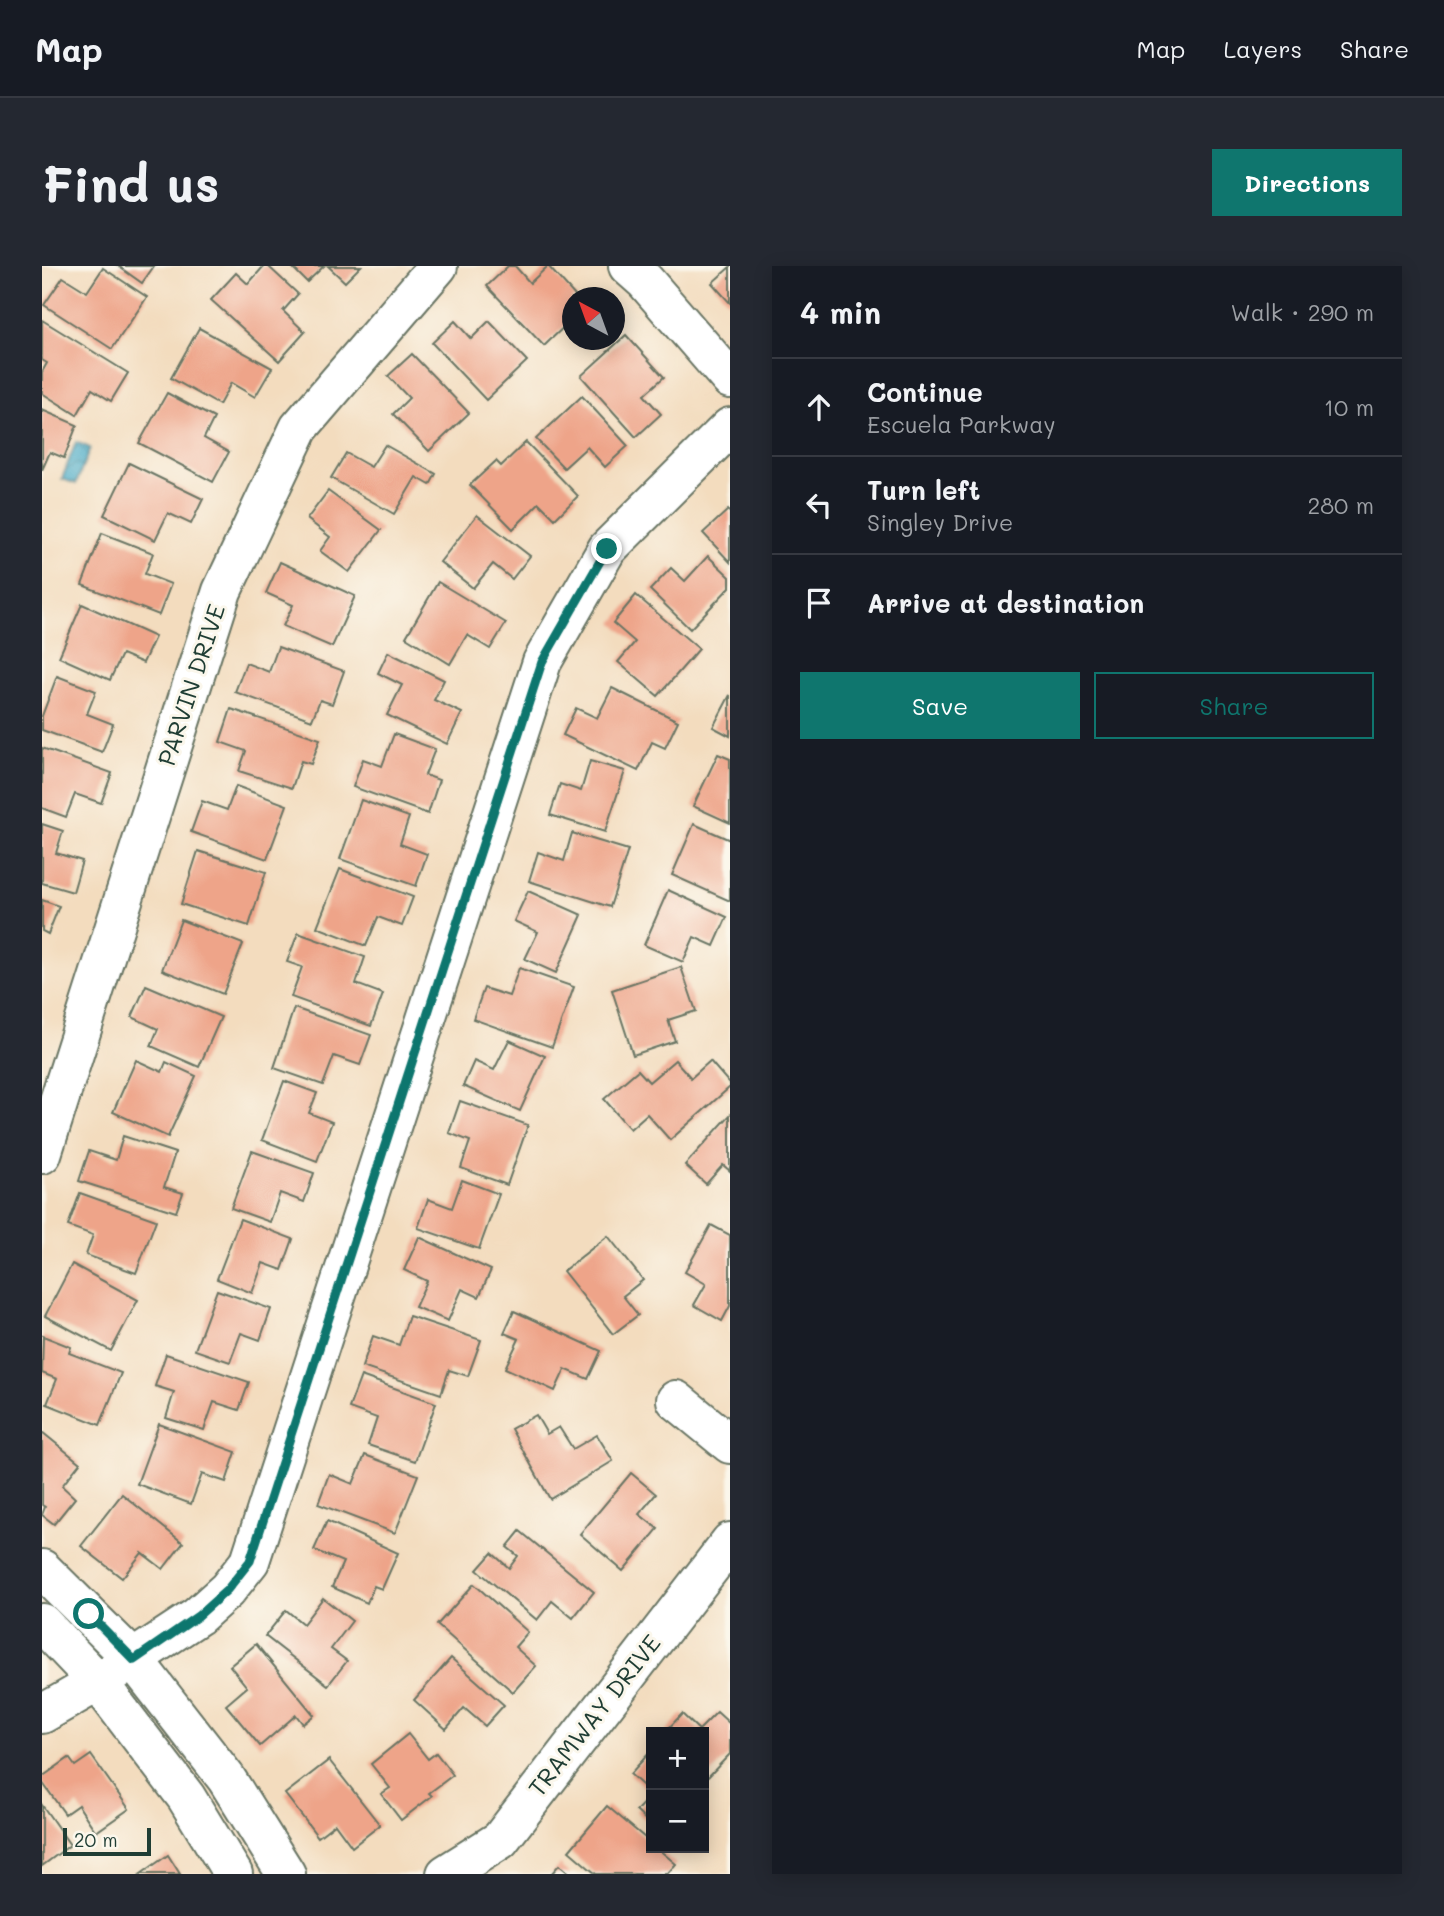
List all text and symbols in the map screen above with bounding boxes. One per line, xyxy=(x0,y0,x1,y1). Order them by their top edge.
text: Map xyxy=(35,27,103,70)
text: Map xyxy=(1137,33,1185,64)
text: Layers xyxy=(1223,33,1302,64)
text: Share xyxy=(1340,33,1409,64)
button: Directions xyxy=(1212,149,1402,216)
text: Find us xyxy=(42,151,220,214)
north arrow xyxy=(562,287,625,350)
text: 4 min xyxy=(800,292,881,332)
text: Walk · 290 m xyxy=(1230,297,1374,327)
text: Continue xyxy=(867,375,983,409)
icon: ahead xyxy=(800,388,838,426)
text: 10 m xyxy=(1324,392,1374,422)
text: Escuela Parkway xyxy=(867,409,1056,439)
text: Turn left xyxy=(867,473,980,507)
icon: left xyxy=(800,486,838,524)
text: 280 m xyxy=(1307,490,1374,520)
text: Singley Drive xyxy=(867,507,1013,537)
route end xyxy=(591,533,622,564)
icon: arrive xyxy=(800,584,838,622)
text: Arrive at destination xyxy=(867,586,1144,620)
street label: PARVIN DRIVE xyxy=(150,600,231,769)
button: Save xyxy=(800,672,1080,739)
button: Share xyxy=(1094,672,1374,739)
route start xyxy=(73,1598,104,1629)
street label: TRAMWAY DRIVE xyxy=(521,1628,667,1802)
map controls xyxy=(646,1727,709,1853)
button: + xyxy=(646,1727,709,1790)
button: − xyxy=(646,1790,709,1853)
scale bar xyxy=(63,1825,150,1857)
text: 20 m xyxy=(74,1827,118,1852)

